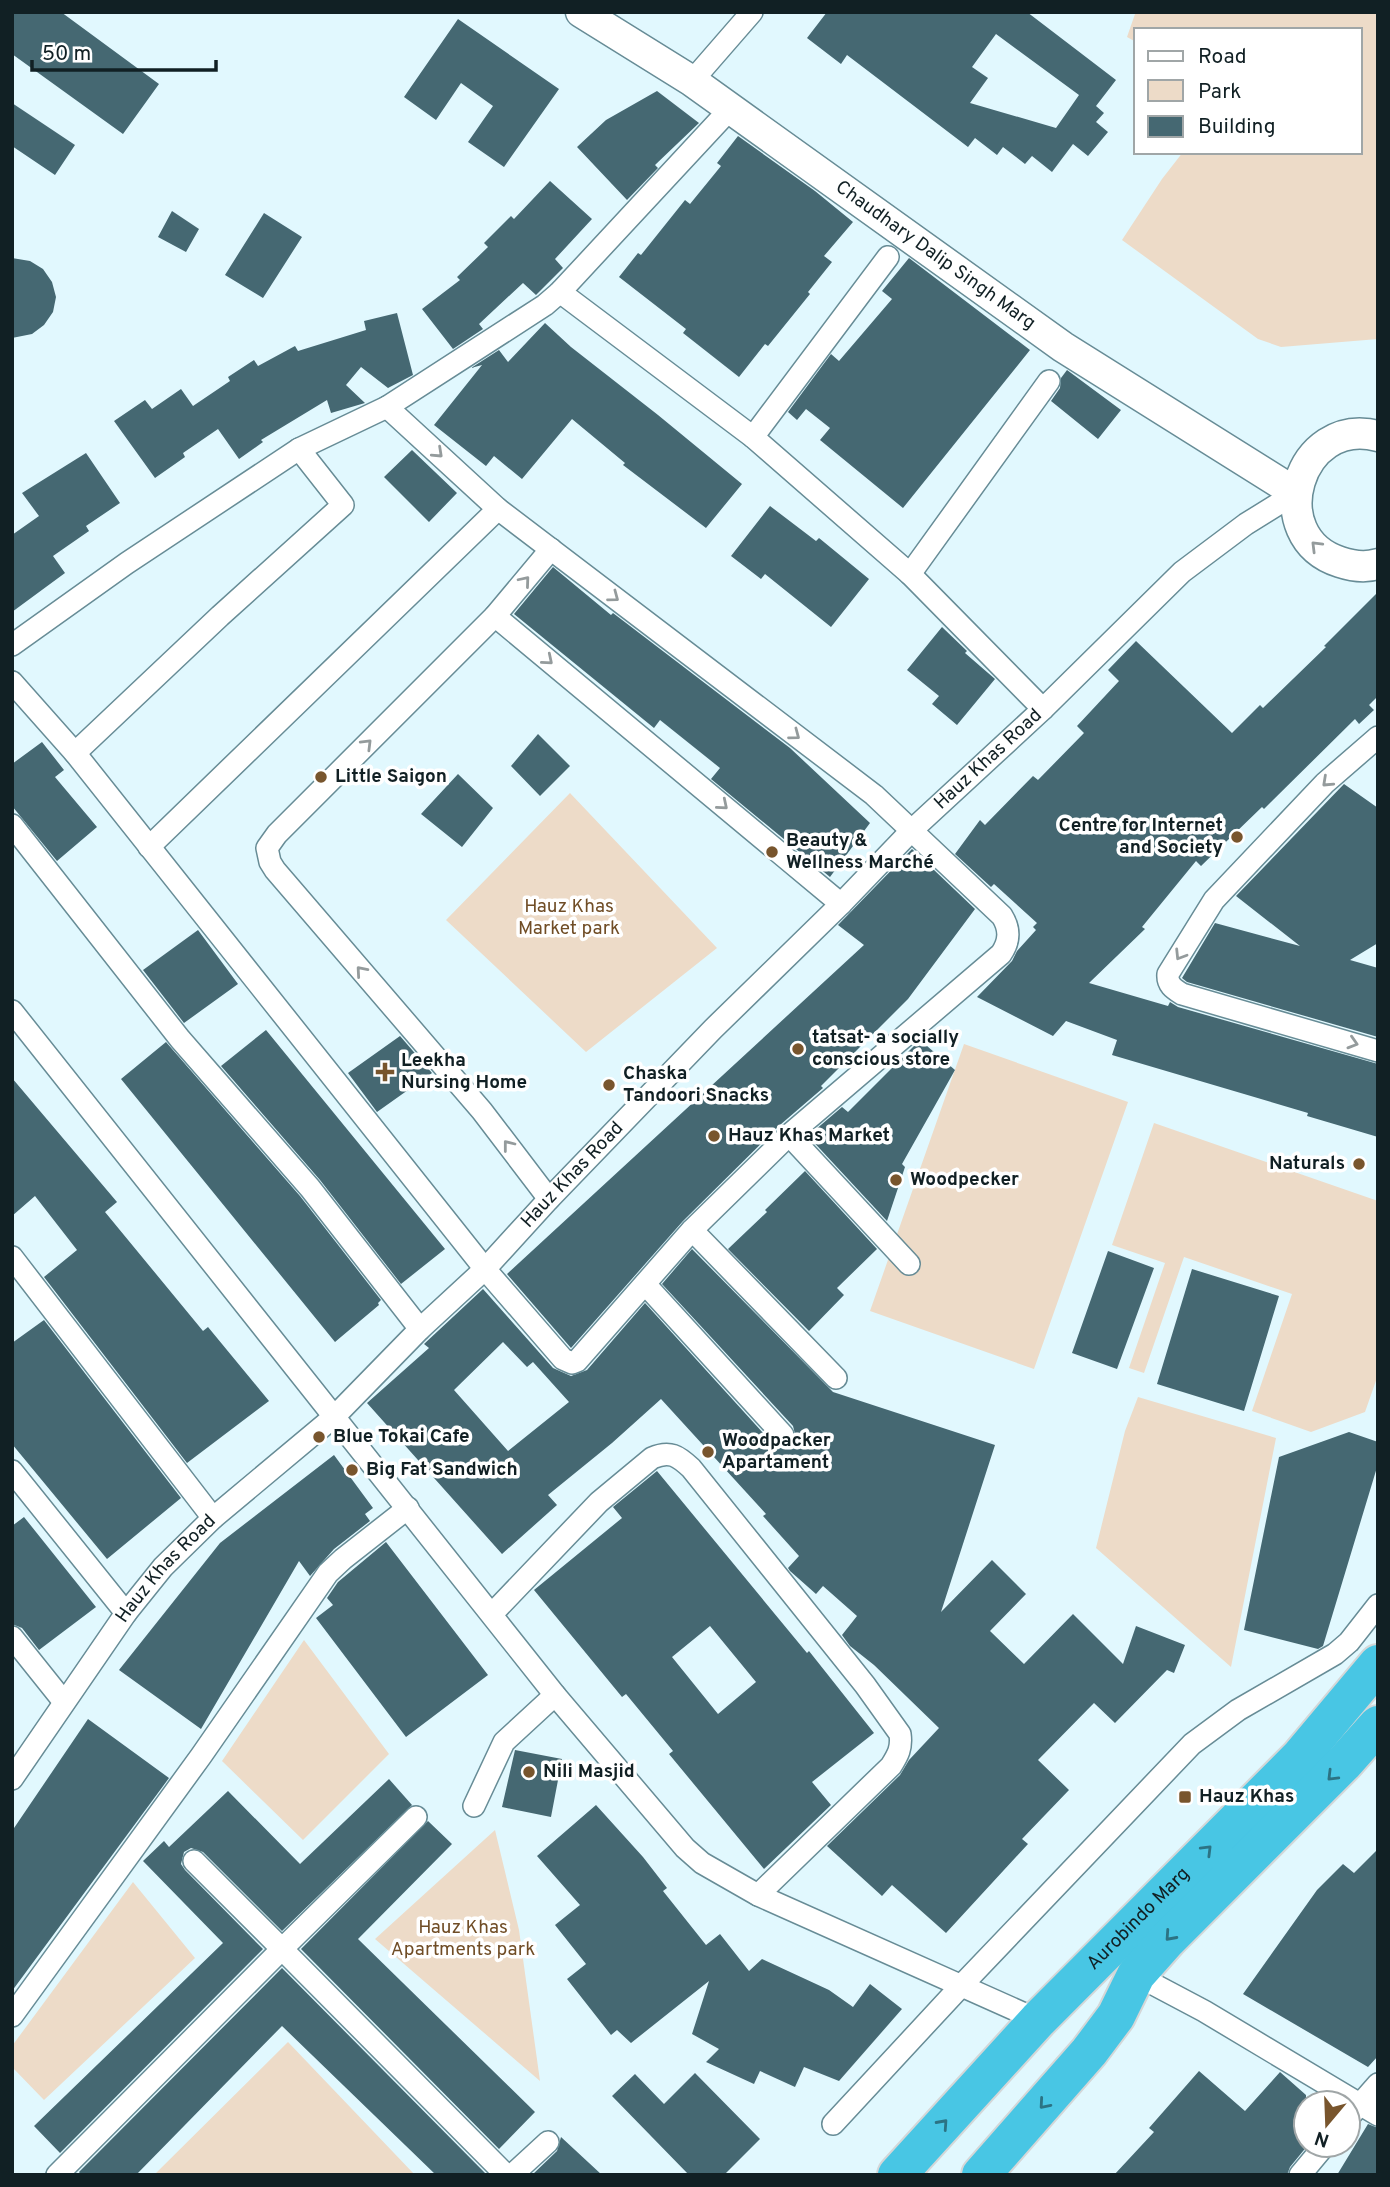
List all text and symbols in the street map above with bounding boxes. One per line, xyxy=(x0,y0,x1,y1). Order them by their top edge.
scale bar xyxy=(32,28,215,72)
legend xyxy=(1134,28,1362,154)
text: 50 m xyxy=(42,41,91,68)
text: Road xyxy=(1198,44,1247,71)
text: Park xyxy=(1198,79,1241,106)
text: Building xyxy=(1198,114,1276,141)
street label: Chaudhary Dalip Singh Marg xyxy=(830,175,1040,335)
one-way arrow xyxy=(430,445,443,457)
one-way arrow xyxy=(1312,541,1325,554)
one-way arrow xyxy=(517,576,529,589)
one-way arrow xyxy=(606,589,618,601)
one-way arrow xyxy=(540,651,553,664)
street label: Hauz Khas Road xyxy=(929,704,1047,815)
one-way arrow xyxy=(787,726,799,739)
one-way arrow xyxy=(359,740,372,753)
place label: Little Saigon xyxy=(335,765,447,789)
marker: Little Saigon xyxy=(313,769,329,785)
one-way arrow xyxy=(1322,774,1335,786)
one-way arrow xyxy=(715,797,727,810)
place label: Centre for Internet and Society xyxy=(1059,814,1223,860)
place label: Beauty & Wellness Marché xyxy=(786,829,934,875)
marker: Centre for Internet and Society xyxy=(1229,829,1245,845)
marker: Beauty & Wellness Marché xyxy=(764,844,780,860)
park label: Hauz Khas Market park xyxy=(518,895,620,941)
one-way arrow xyxy=(1176,947,1189,960)
one-way arrow xyxy=(357,966,369,979)
place label: tatsat- a socially conscious store xyxy=(812,1026,959,1072)
one-way arrow xyxy=(1347,1035,1359,1050)
marker: tatsat- a socially conscious store xyxy=(790,1041,806,1057)
place label: Leekha Nursing Home xyxy=(401,1049,527,1095)
marker: Leekha Nursing Home xyxy=(375,1062,395,1082)
place label: Chaska Tandoori Snacks xyxy=(623,1062,769,1108)
marker: Chaska Tandoori Snacks xyxy=(601,1077,617,1093)
street label: Hauz Khas Road xyxy=(516,1117,629,1233)
place label: Hauz Khas Market xyxy=(728,1124,890,1148)
marker: Hauz Khas Market xyxy=(706,1128,722,1144)
one-way arrow xyxy=(503,1140,516,1153)
place label: Naturals xyxy=(1269,1152,1345,1176)
marker: Naturals xyxy=(1351,1156,1367,1172)
place label: Woodpecker xyxy=(910,1168,1019,1192)
marker: Woodpecker xyxy=(888,1172,904,1188)
place label: Blue Tokai Cafe xyxy=(333,1425,469,1449)
marker: Blue Tokai Cafe xyxy=(311,1429,327,1445)
place label: Woodpacker Apartament xyxy=(722,1429,831,1475)
marker: Woodpacker Apartament xyxy=(700,1444,716,1460)
place label: Big Fat Sandwich xyxy=(366,1458,518,1482)
marker: Big Fat Sandwich xyxy=(344,1462,360,1478)
street label: Hauz Khas Road xyxy=(111,1510,221,1628)
place label: Nili Masjid xyxy=(543,1760,635,1784)
marker: Nili Masjid xyxy=(521,1764,537,1780)
one-way arrow xyxy=(1327,1767,1340,1780)
place label: Hauz Khas xyxy=(1199,1785,1294,1809)
marker: Hauz Khas xyxy=(1177,1789,1193,1805)
one-way arrow xyxy=(1199,1846,1211,1858)
street label: Aurobindo Marg xyxy=(1082,1862,1195,1976)
park label: Hauz Khas Apartments park xyxy=(391,1916,535,1962)
one-way arrow xyxy=(1166,1928,1178,1941)
north arrow xyxy=(1292,2089,1362,2159)
one-way arrow xyxy=(1039,2096,1052,2109)
one-way arrow xyxy=(935,2119,947,2132)
text: N xyxy=(1312,2125,1332,2152)

